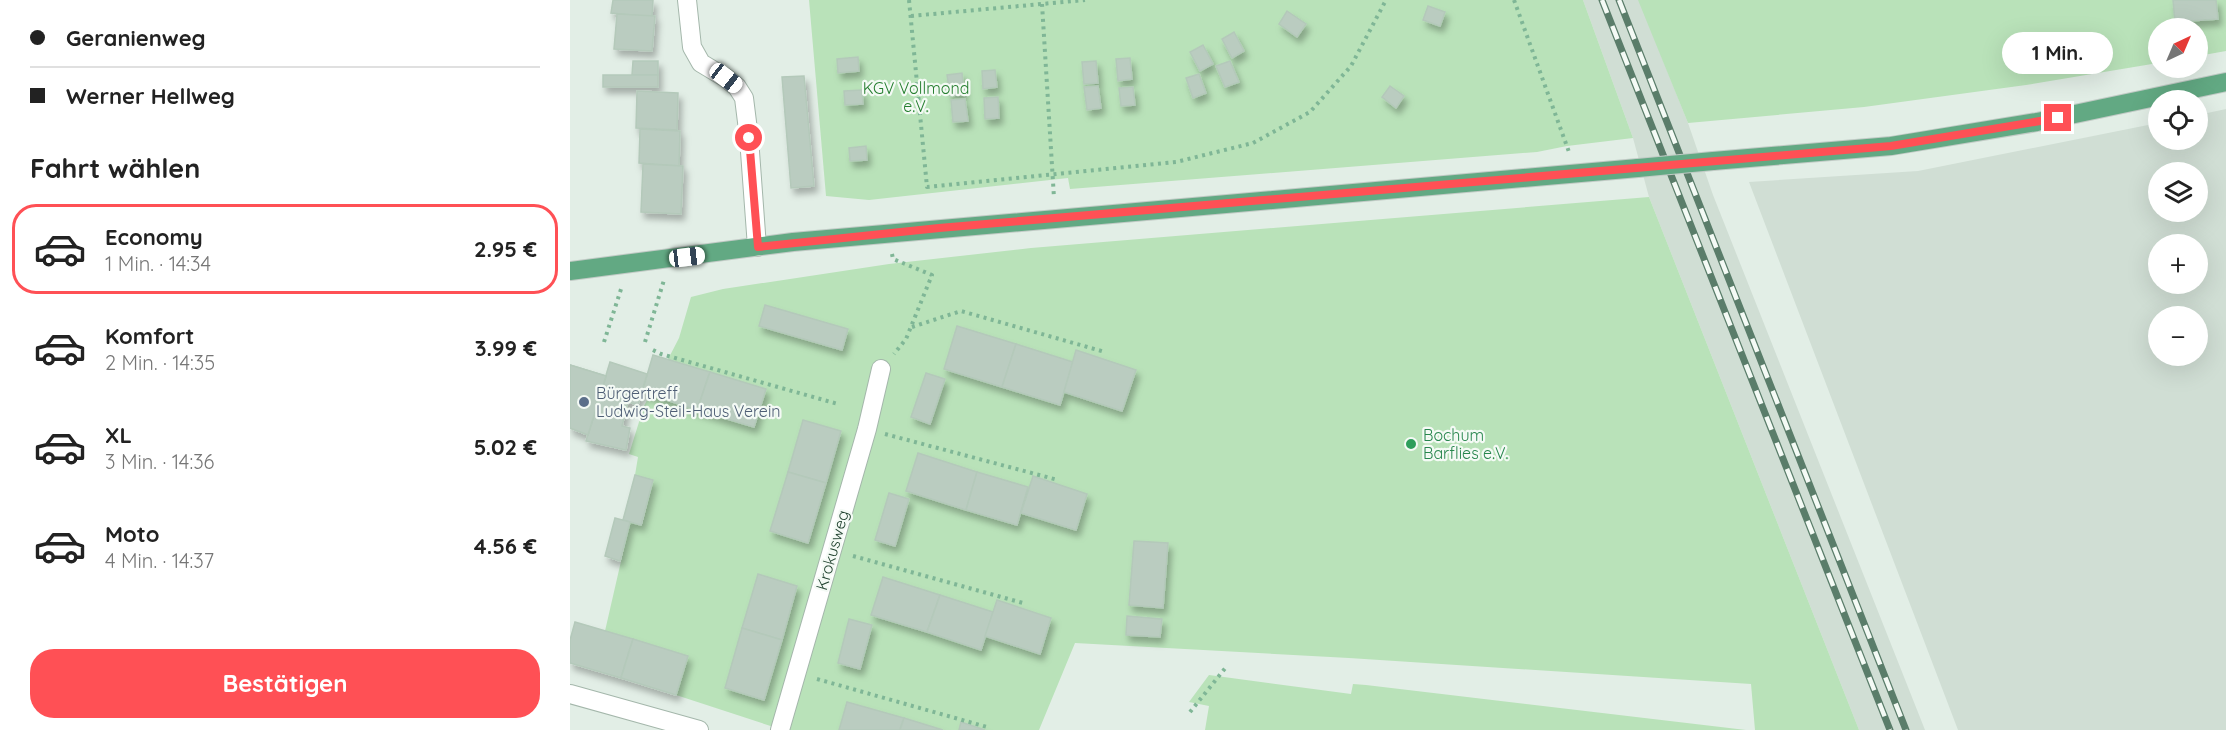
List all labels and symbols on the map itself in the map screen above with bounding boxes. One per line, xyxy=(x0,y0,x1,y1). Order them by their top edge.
north arrow xyxy=(2148,18,2208,78)
callout: 1 Min. xyxy=(2002,31,2114,73)
car xyxy=(706,60,746,96)
park label: KGV Vollmond e.V. xyxy=(863,78,969,116)
route end xyxy=(2044,104,2071,131)
route start xyxy=(735,124,762,151)
car xyxy=(668,246,706,268)
place label: Bürgertreff Ludwig-Steil-Haus Verein xyxy=(596,383,781,421)
marker: Bürgertreff Ludwig-Steil-Haus Verein xyxy=(577,395,591,409)
place label: Bochum Barflies e.V. xyxy=(1423,425,1509,463)
marker: Bochum Barflies e.V. xyxy=(1404,437,1418,451)
street label: Krokusweg xyxy=(811,508,853,592)

